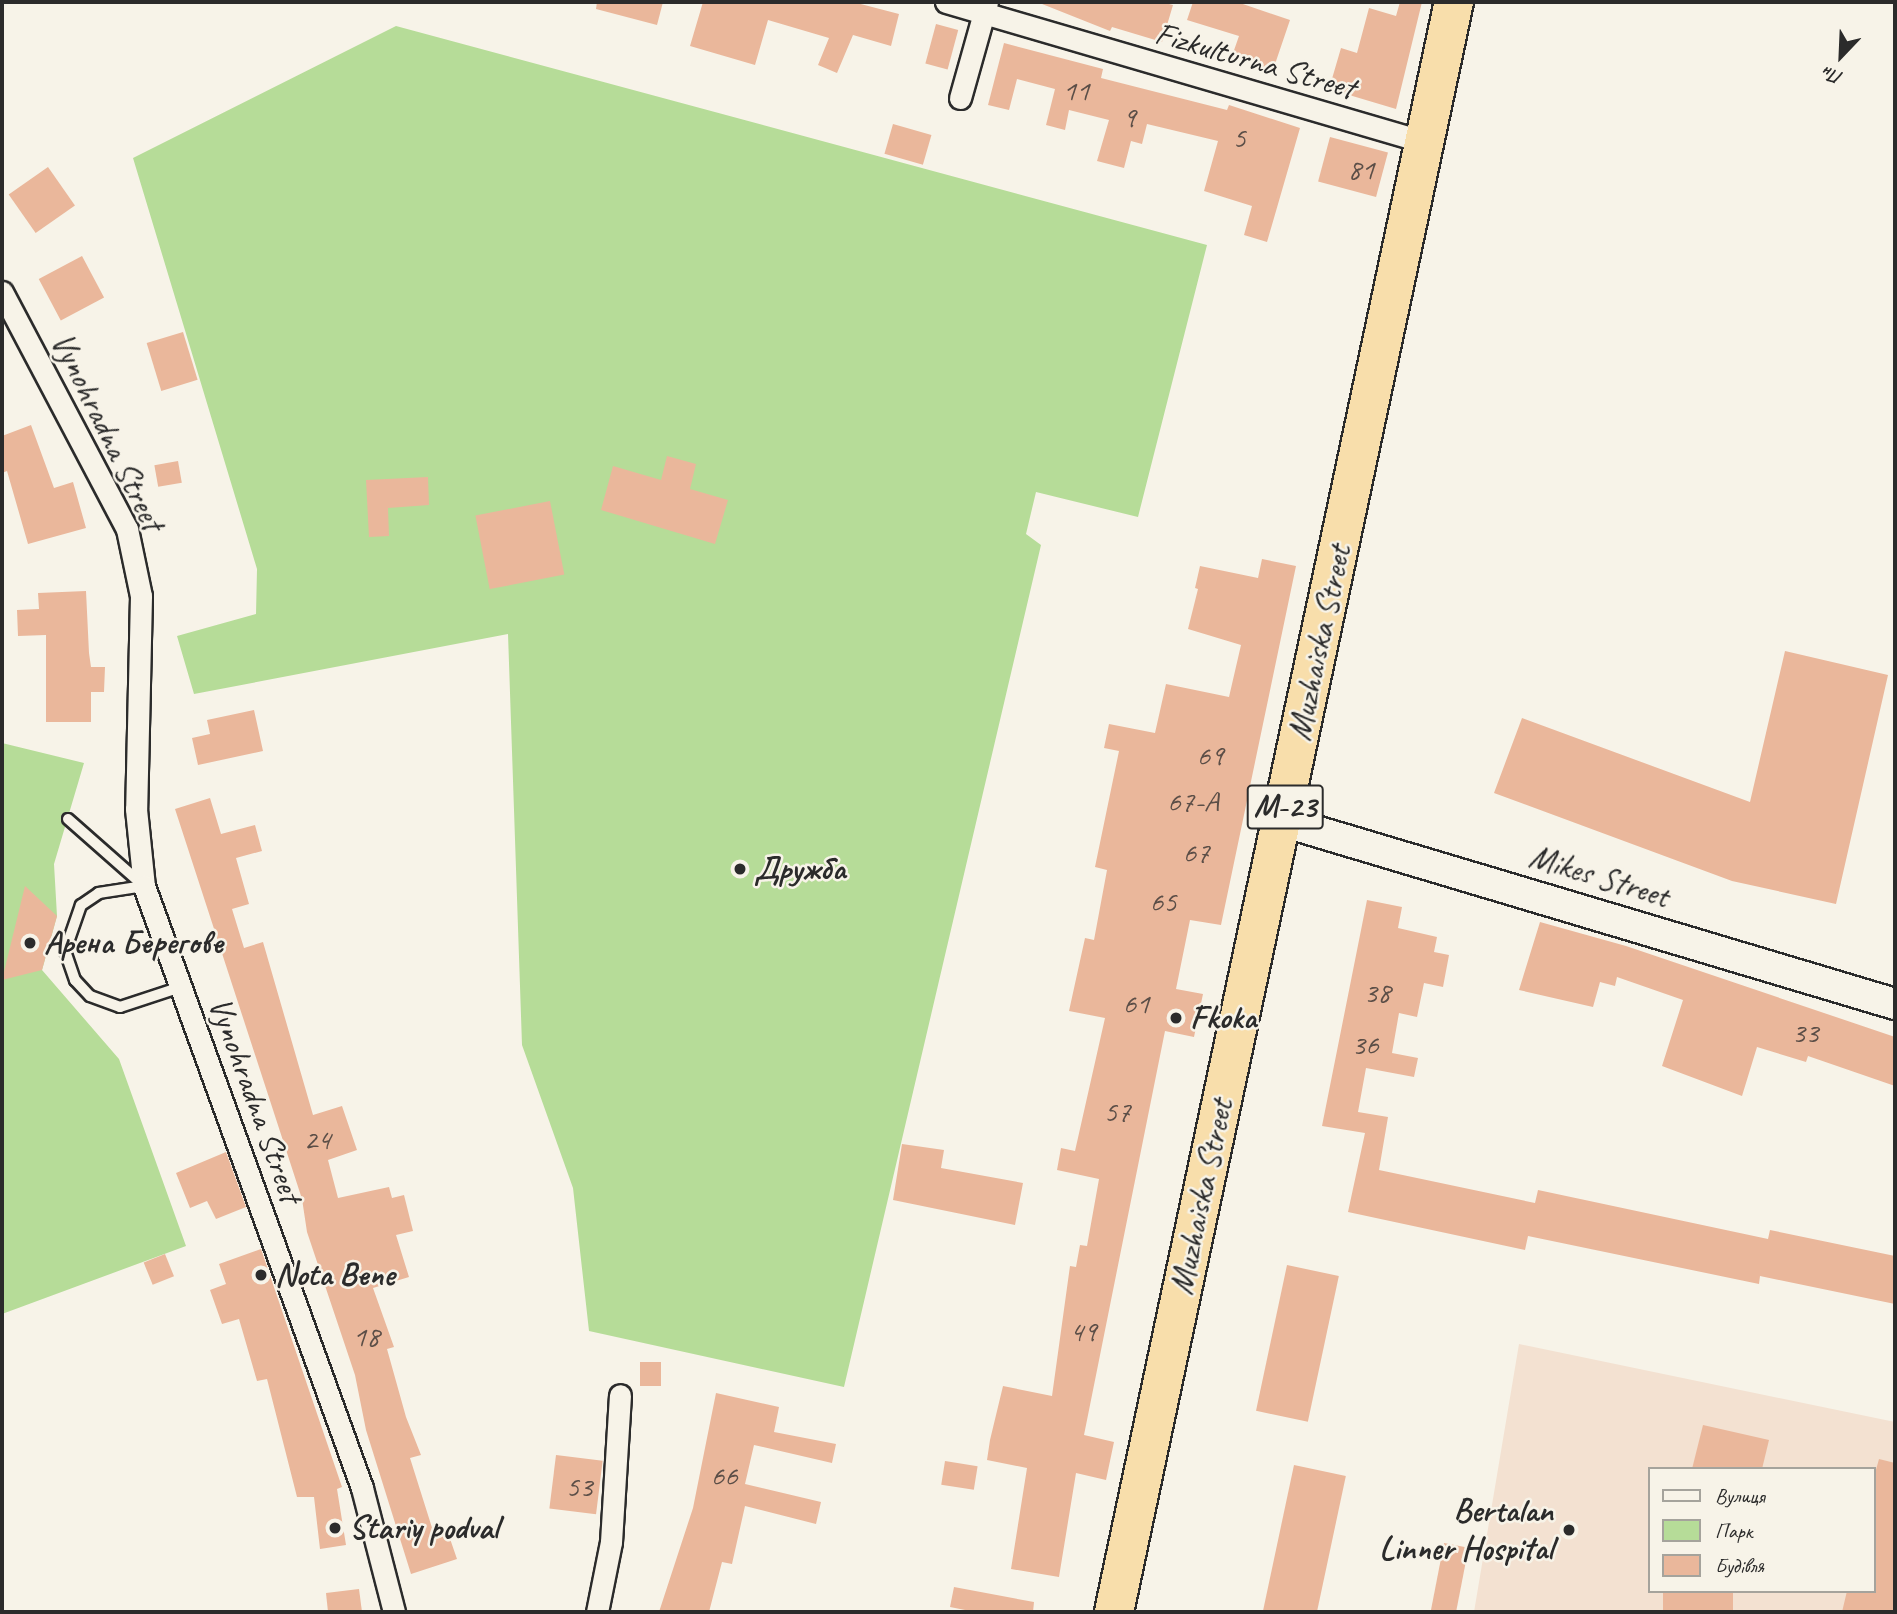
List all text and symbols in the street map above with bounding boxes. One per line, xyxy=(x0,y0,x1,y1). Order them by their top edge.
street label: Fizkulturna Street xyxy=(1151,14,1359,108)
north arrow xyxy=(1806,21,1876,91)
text: Пн xyxy=(1819,60,1847,90)
house number: 11 xyxy=(1063,72,1089,108)
house number: 9 xyxy=(1122,99,1136,135)
house number: 5 xyxy=(1232,119,1246,155)
house number: 81 xyxy=(1348,151,1374,187)
street label: Vynohradna Street xyxy=(42,327,172,537)
street label: Muzhaiska Street xyxy=(1280,542,1360,744)
house number: 69 xyxy=(1197,737,1223,773)
road number: М-23 xyxy=(1246,778,1324,836)
house number: 67-А xyxy=(1167,783,1219,819)
house number: 67 xyxy=(1183,834,1209,870)
street label: Mikes Street xyxy=(1524,837,1674,917)
place label: Дружба xyxy=(754,849,846,889)
marker: Дружба xyxy=(732,861,748,877)
house number: 65 xyxy=(1150,883,1176,919)
place label: Арена Берегове xyxy=(44,923,221,963)
marker: Арена Берегове xyxy=(22,935,38,951)
house number: 38 xyxy=(1364,974,1390,1010)
house number: 61 xyxy=(1123,985,1149,1021)
street label: Vynohradna Street xyxy=(200,992,310,1208)
place label: Fkoka xyxy=(1190,998,1256,1038)
marker: Fkoka xyxy=(1168,1010,1184,1026)
house number: 33 xyxy=(1792,1014,1818,1050)
house number: 36 xyxy=(1352,1026,1378,1062)
house number: 57 xyxy=(1104,1093,1130,1129)
street label: Muzhaiska Street xyxy=(1162,1096,1242,1298)
house number: 24 xyxy=(304,1121,330,1157)
place label: Nota Bene xyxy=(275,1255,394,1295)
marker: Nota Bene xyxy=(253,1267,269,1283)
house number: 49 xyxy=(1070,1313,1096,1349)
house number: 18 xyxy=(353,1318,379,1354)
house number: 66 xyxy=(711,1457,737,1493)
legend xyxy=(1648,1467,1876,1593)
house number: 53 xyxy=(566,1468,592,1504)
text: Вулиця xyxy=(1715,1483,1765,1509)
place label: Bertalan Linner Hospital xyxy=(1379,1491,1553,1569)
place label: Stariy podval xyxy=(349,1508,497,1548)
text: Парк xyxy=(1715,1518,1752,1544)
marker: Stariy podval xyxy=(327,1520,343,1536)
marker: Bertalan Linner Hospital xyxy=(1559,1520,1579,1540)
text: Будівля xyxy=(1715,1553,1764,1579)

